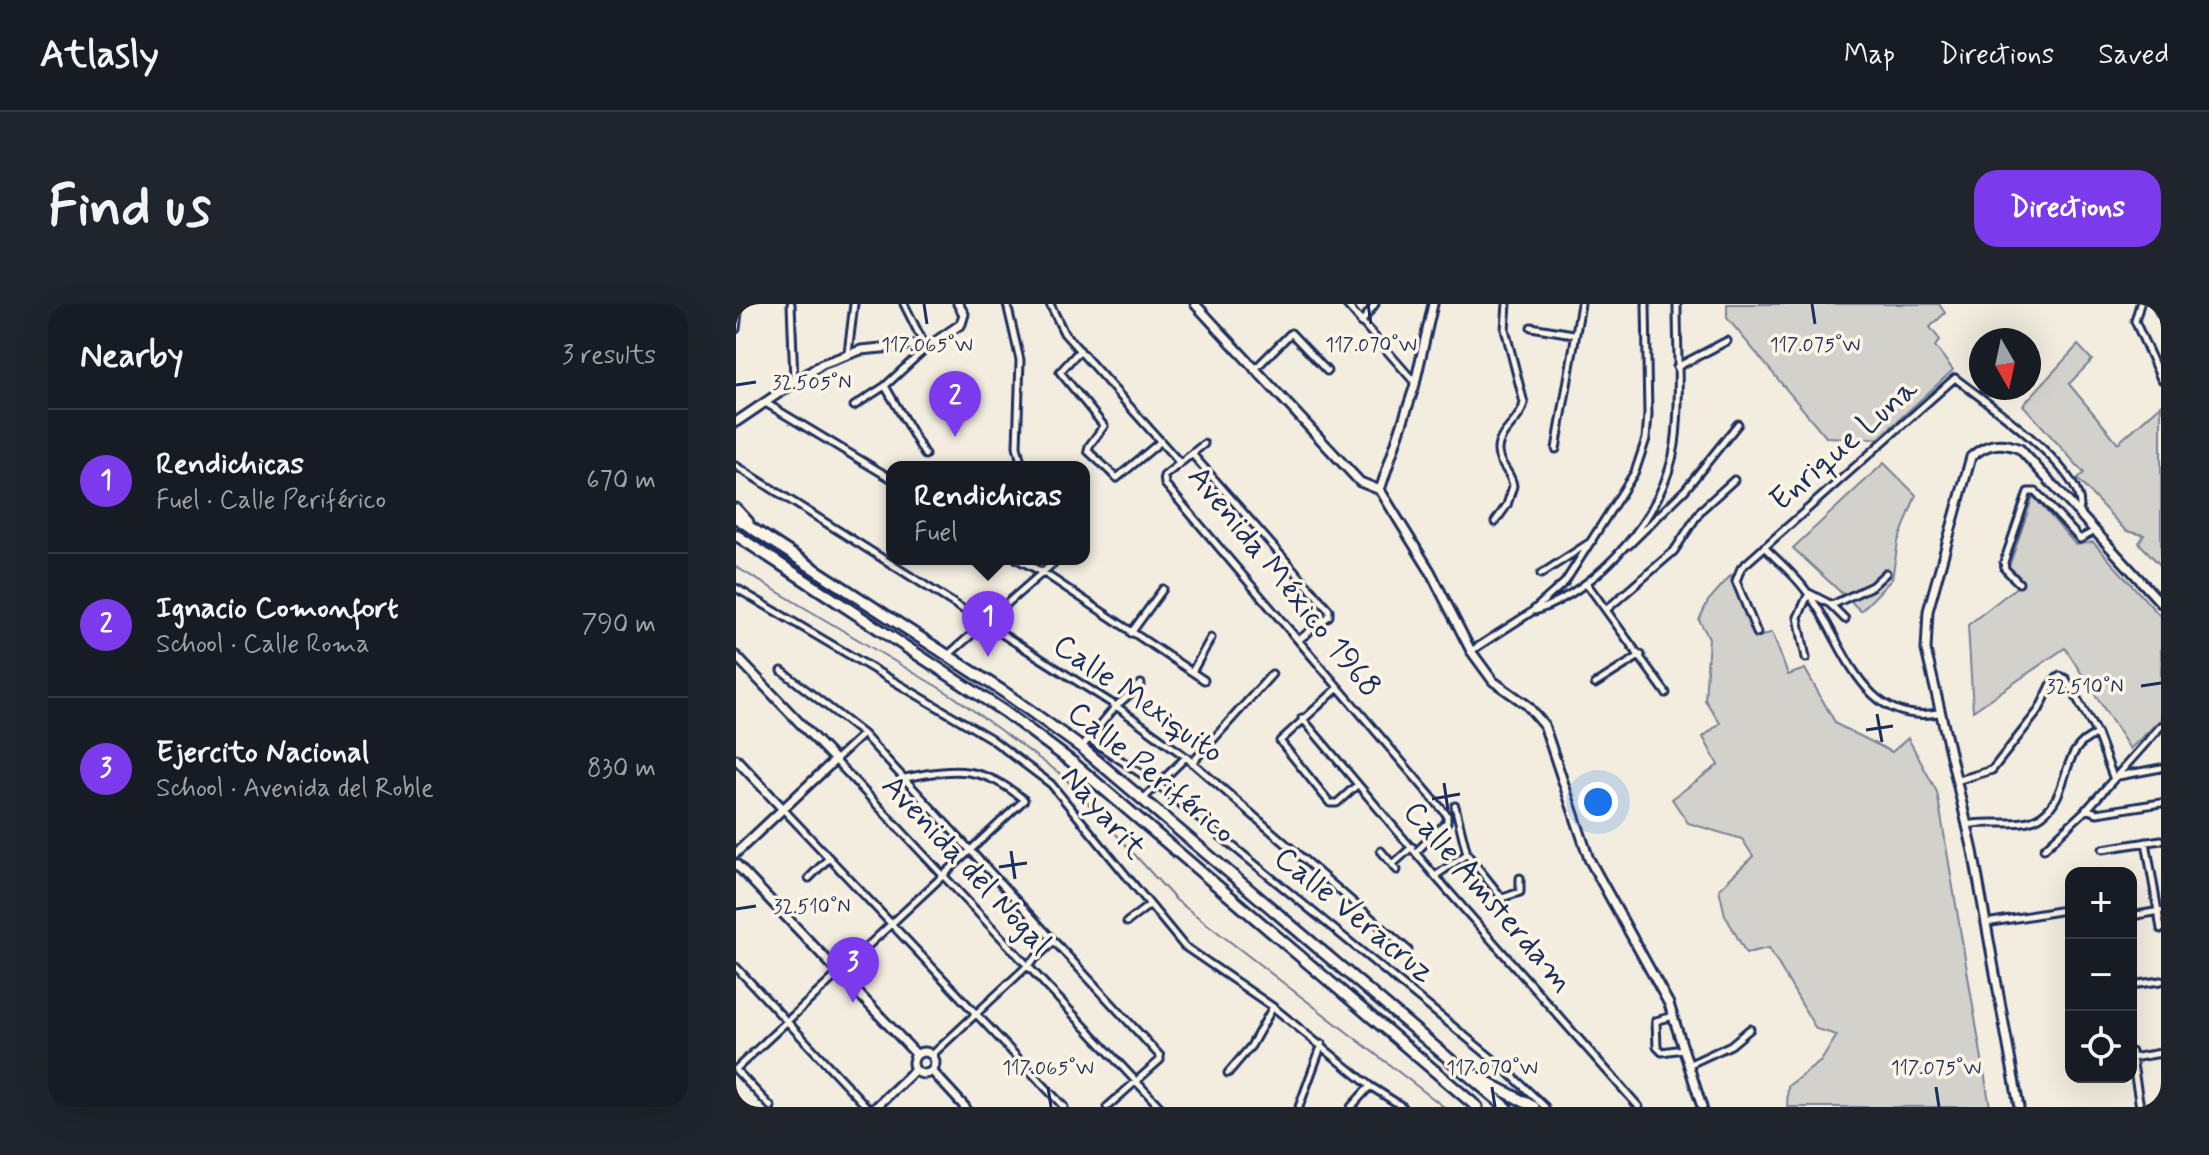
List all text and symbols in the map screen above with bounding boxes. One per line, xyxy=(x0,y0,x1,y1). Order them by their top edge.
text: Atlasly xyxy=(40,31,159,80)
text: Map xyxy=(1844,37,1895,74)
text: Directions xyxy=(1939,37,2054,74)
text: Saved xyxy=(2098,37,2169,74)
button: Directions xyxy=(1974,170,2161,247)
text: Find us xyxy=(48,172,211,245)
north arrow xyxy=(1969,328,2041,400)
text: 117.065°W xyxy=(881,332,973,359)
text: 117.070°W xyxy=(1325,332,1417,359)
text: 117.075°W xyxy=(1770,332,1860,359)
text: Nearby xyxy=(80,334,184,379)
text: 3 results xyxy=(562,339,656,373)
street label: Enrique Luna xyxy=(1761,368,1928,521)
text: 32.505°N xyxy=(773,370,851,397)
pin: 2 xyxy=(929,371,981,437)
text: Rendichicas xyxy=(156,445,304,484)
street label: Avenida México 1968 xyxy=(1177,457,1391,707)
popup xyxy=(886,461,1090,565)
text: 1 xyxy=(100,464,112,498)
text: 670 m xyxy=(586,464,656,498)
text: Rendichicas xyxy=(914,477,1062,516)
text: Fuel · Calle Periférico xyxy=(156,484,386,518)
text: Fuel xyxy=(914,516,958,550)
text: Ignacio Comonfort xyxy=(156,589,399,628)
pin: 1 xyxy=(962,591,1014,657)
text: 2 xyxy=(100,608,112,642)
text: 790 m xyxy=(581,608,656,642)
street label: Calle Mexiquito xyxy=(1044,625,1232,773)
text: School · Calle Roma xyxy=(156,628,370,662)
text: 32.510°N xyxy=(2047,674,2124,701)
street label: Calle Periférico xyxy=(1058,692,1244,854)
text: Ejercito Nacional xyxy=(156,733,369,772)
text: 3 xyxy=(100,752,112,786)
text: 830 m xyxy=(587,752,656,786)
street label: Nayarit xyxy=(1051,757,1155,869)
street label: Avenida del Nogal xyxy=(872,766,1060,964)
text: School · Avenida del Roble xyxy=(156,772,434,806)
your location xyxy=(1578,782,1618,822)
street label: Calle Amsterdam xyxy=(1393,792,1583,1002)
street label: Calle Veracruz xyxy=(1265,837,1443,993)
map controls xyxy=(2065,867,2137,1083)
button: + xyxy=(2065,867,2137,939)
text: 32.510°N xyxy=(774,894,851,921)
pin: 3 xyxy=(827,937,879,1003)
button: − xyxy=(2065,939,2137,1011)
button: locate xyxy=(2065,1011,2137,1083)
text: 117.065°W xyxy=(1002,1055,1094,1082)
text: 117.070°W xyxy=(1446,1055,1538,1082)
text: 117.075°W xyxy=(1891,1055,1981,1082)

